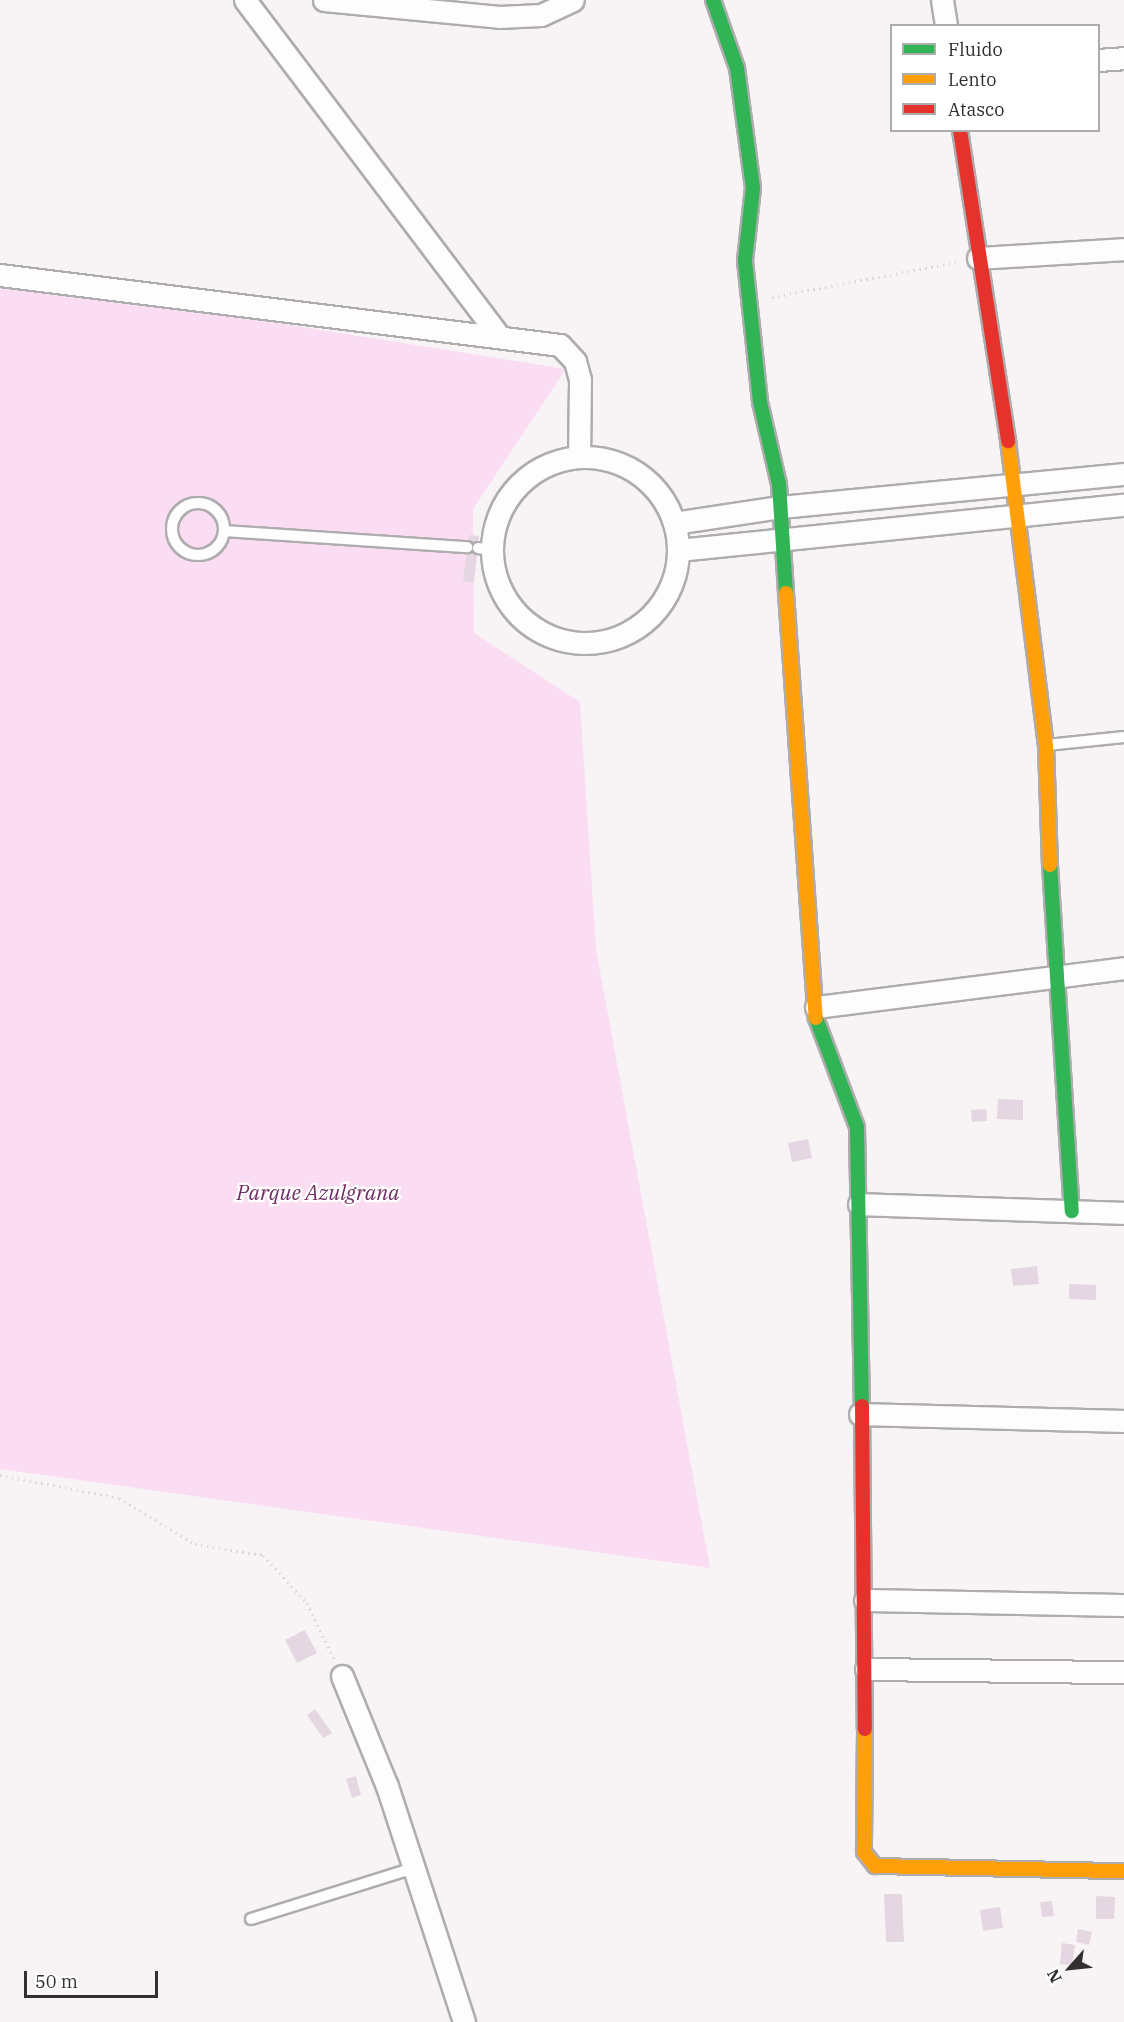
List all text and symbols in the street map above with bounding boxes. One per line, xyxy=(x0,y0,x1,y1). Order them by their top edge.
legend xyxy=(890,24,1100,132)
text: Fluido xyxy=(948,38,1003,61)
text: Lento xyxy=(948,68,996,91)
text: Atasco xyxy=(948,98,1004,121)
park label: Parque Azulgrana xyxy=(236,1179,400,1205)
north arrow xyxy=(1040,1938,1100,1998)
scale bar xyxy=(27,1959,160,1997)
text: N xyxy=(1042,1966,1066,1986)
text: 50 m xyxy=(35,1970,78,1993)

